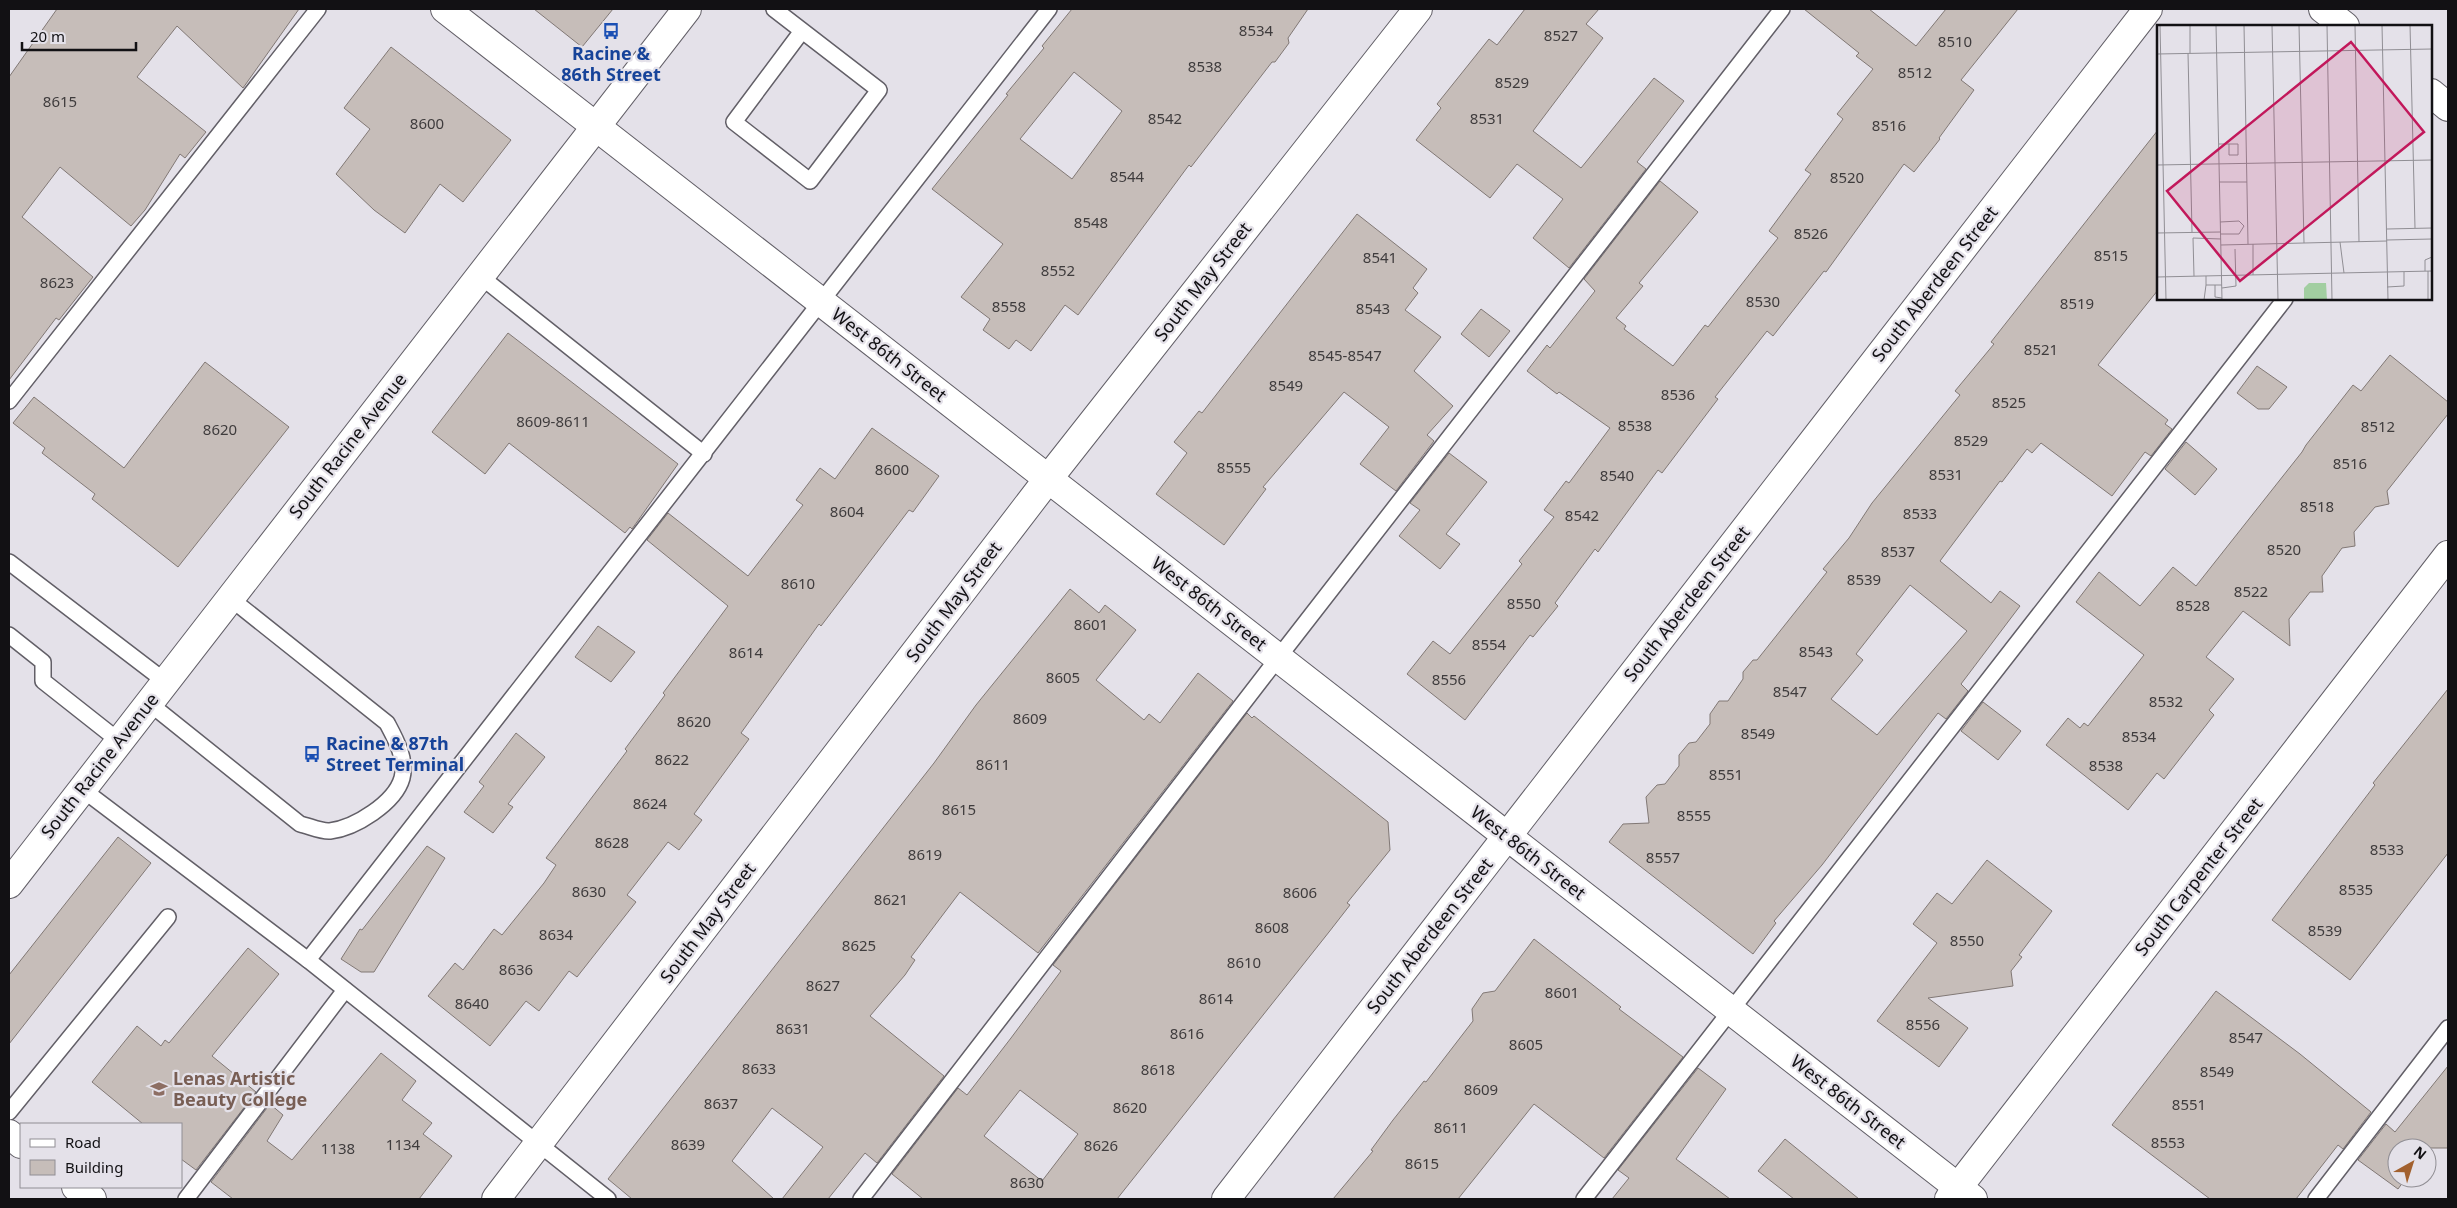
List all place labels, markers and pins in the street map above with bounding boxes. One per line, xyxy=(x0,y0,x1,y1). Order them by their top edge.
bus stop icon: Racine & 86th Street xyxy=(601,21,621,41)
place label: Racine & 86th Street xyxy=(561,41,661,86)
place label: Racine & 87th Street Terminal xyxy=(326,731,464,776)
bus stop icon: Racine & 87th Street Terminal xyxy=(302,744,322,764)
place label: Lenas Artistic Beauty College xyxy=(173,1066,307,1111)
school or university icon: Lenas Artistic Beauty College xyxy=(149,1079,169,1099)

